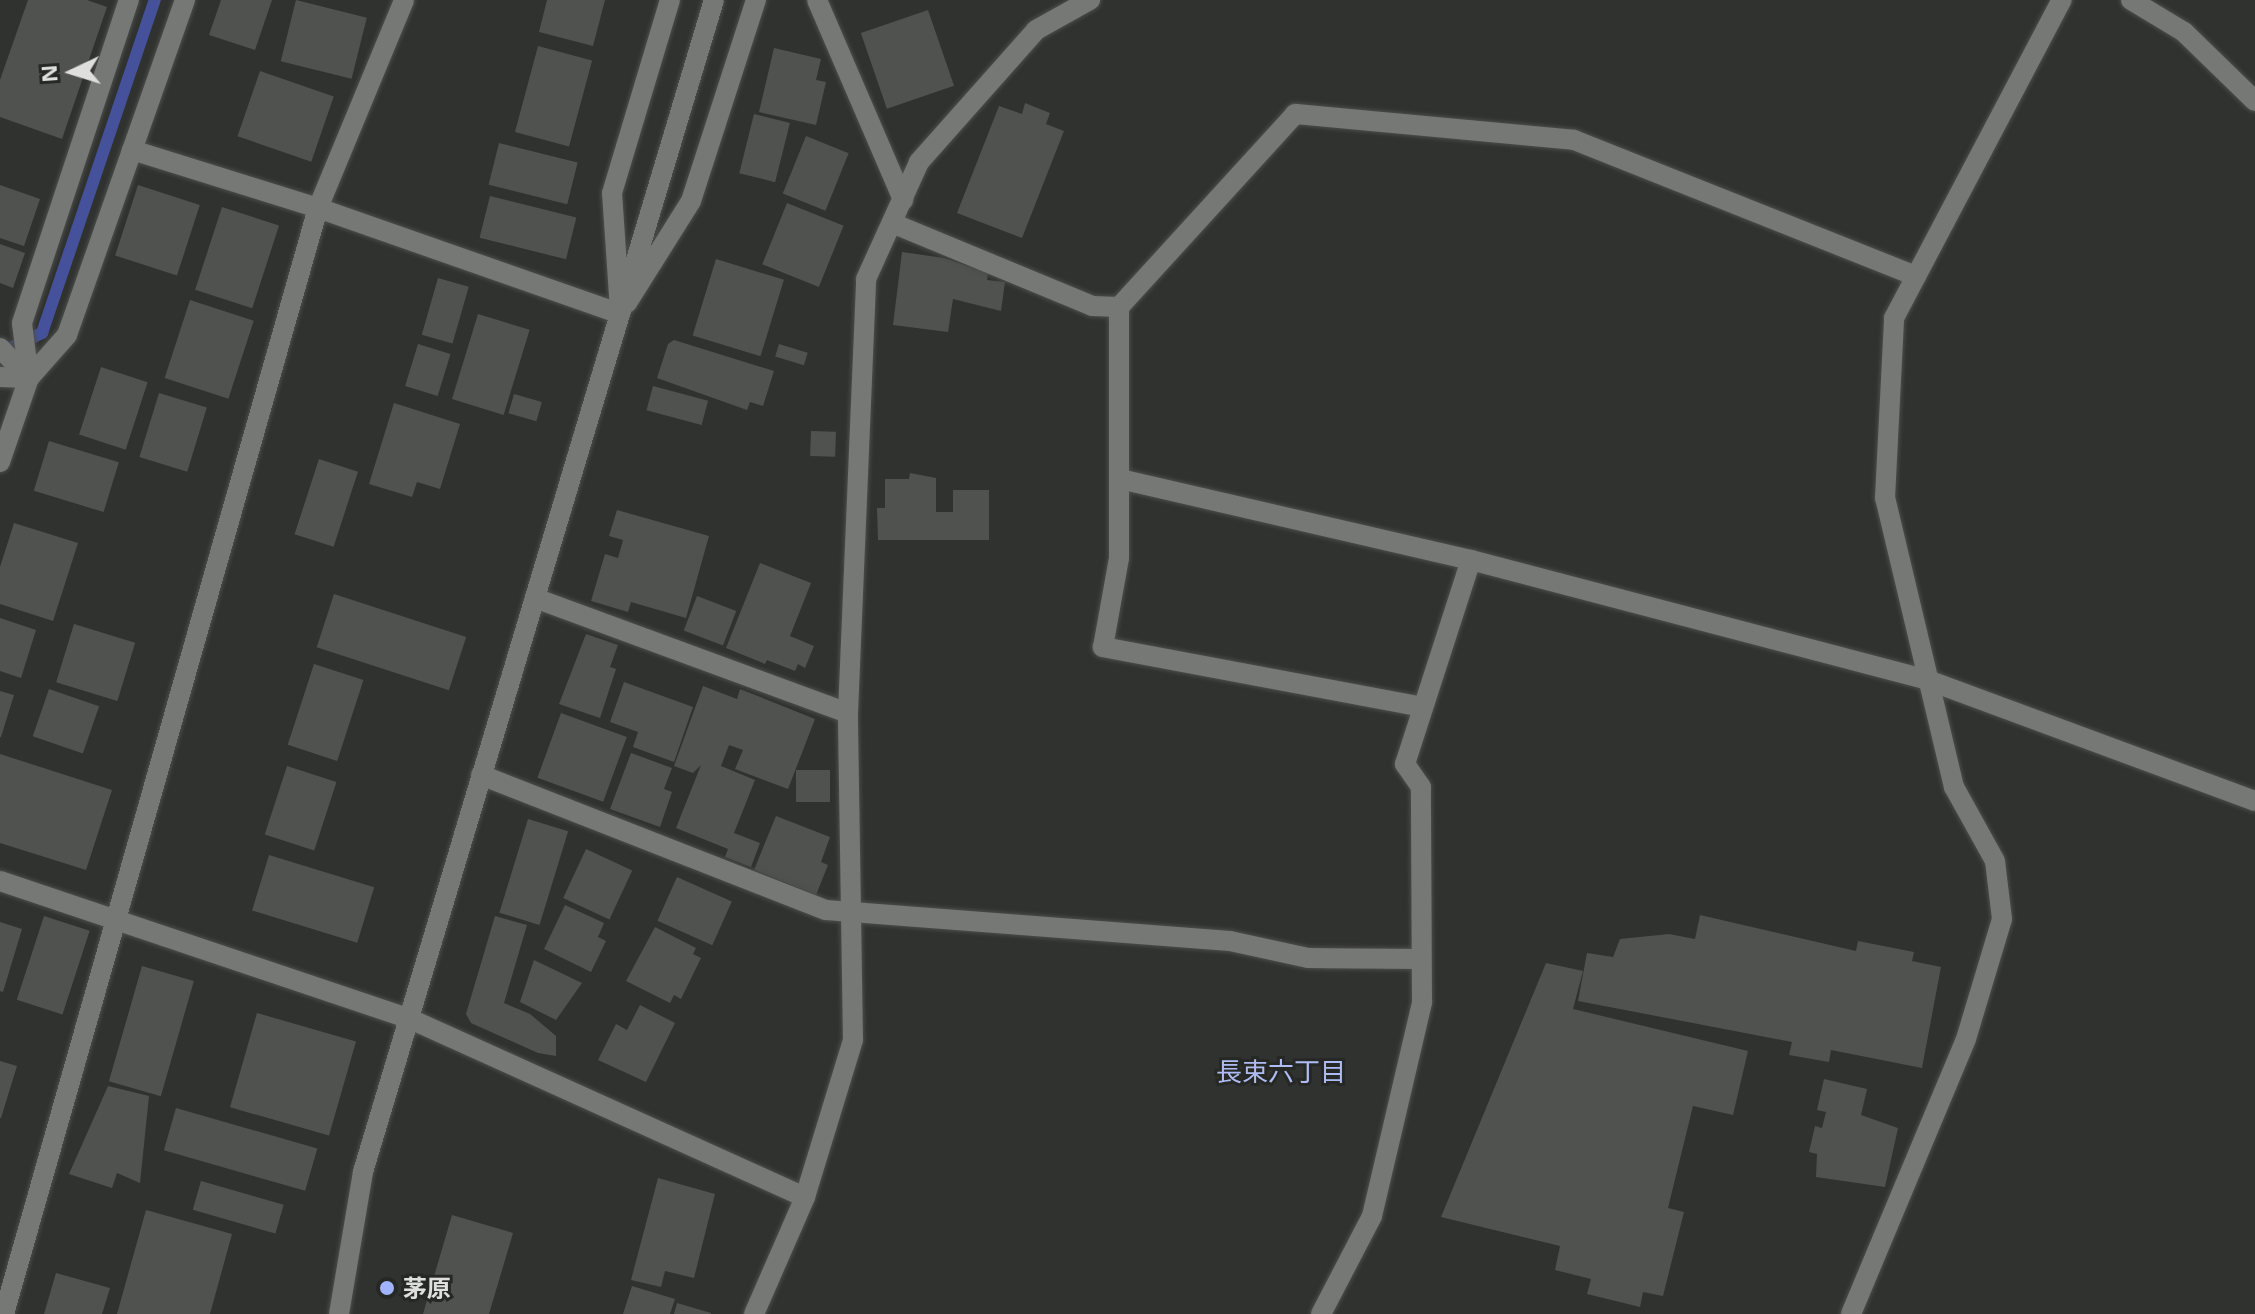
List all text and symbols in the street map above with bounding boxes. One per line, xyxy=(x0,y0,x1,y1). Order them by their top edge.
north arrow xyxy=(32,32,112,112)
text: N xyxy=(32,64,64,84)
district label: 長束六丁目 xyxy=(1216,1056,1346,1088)
place label: 茅原 xyxy=(403,1274,451,1302)
marker: 茅原 xyxy=(378,1279,396,1297)

